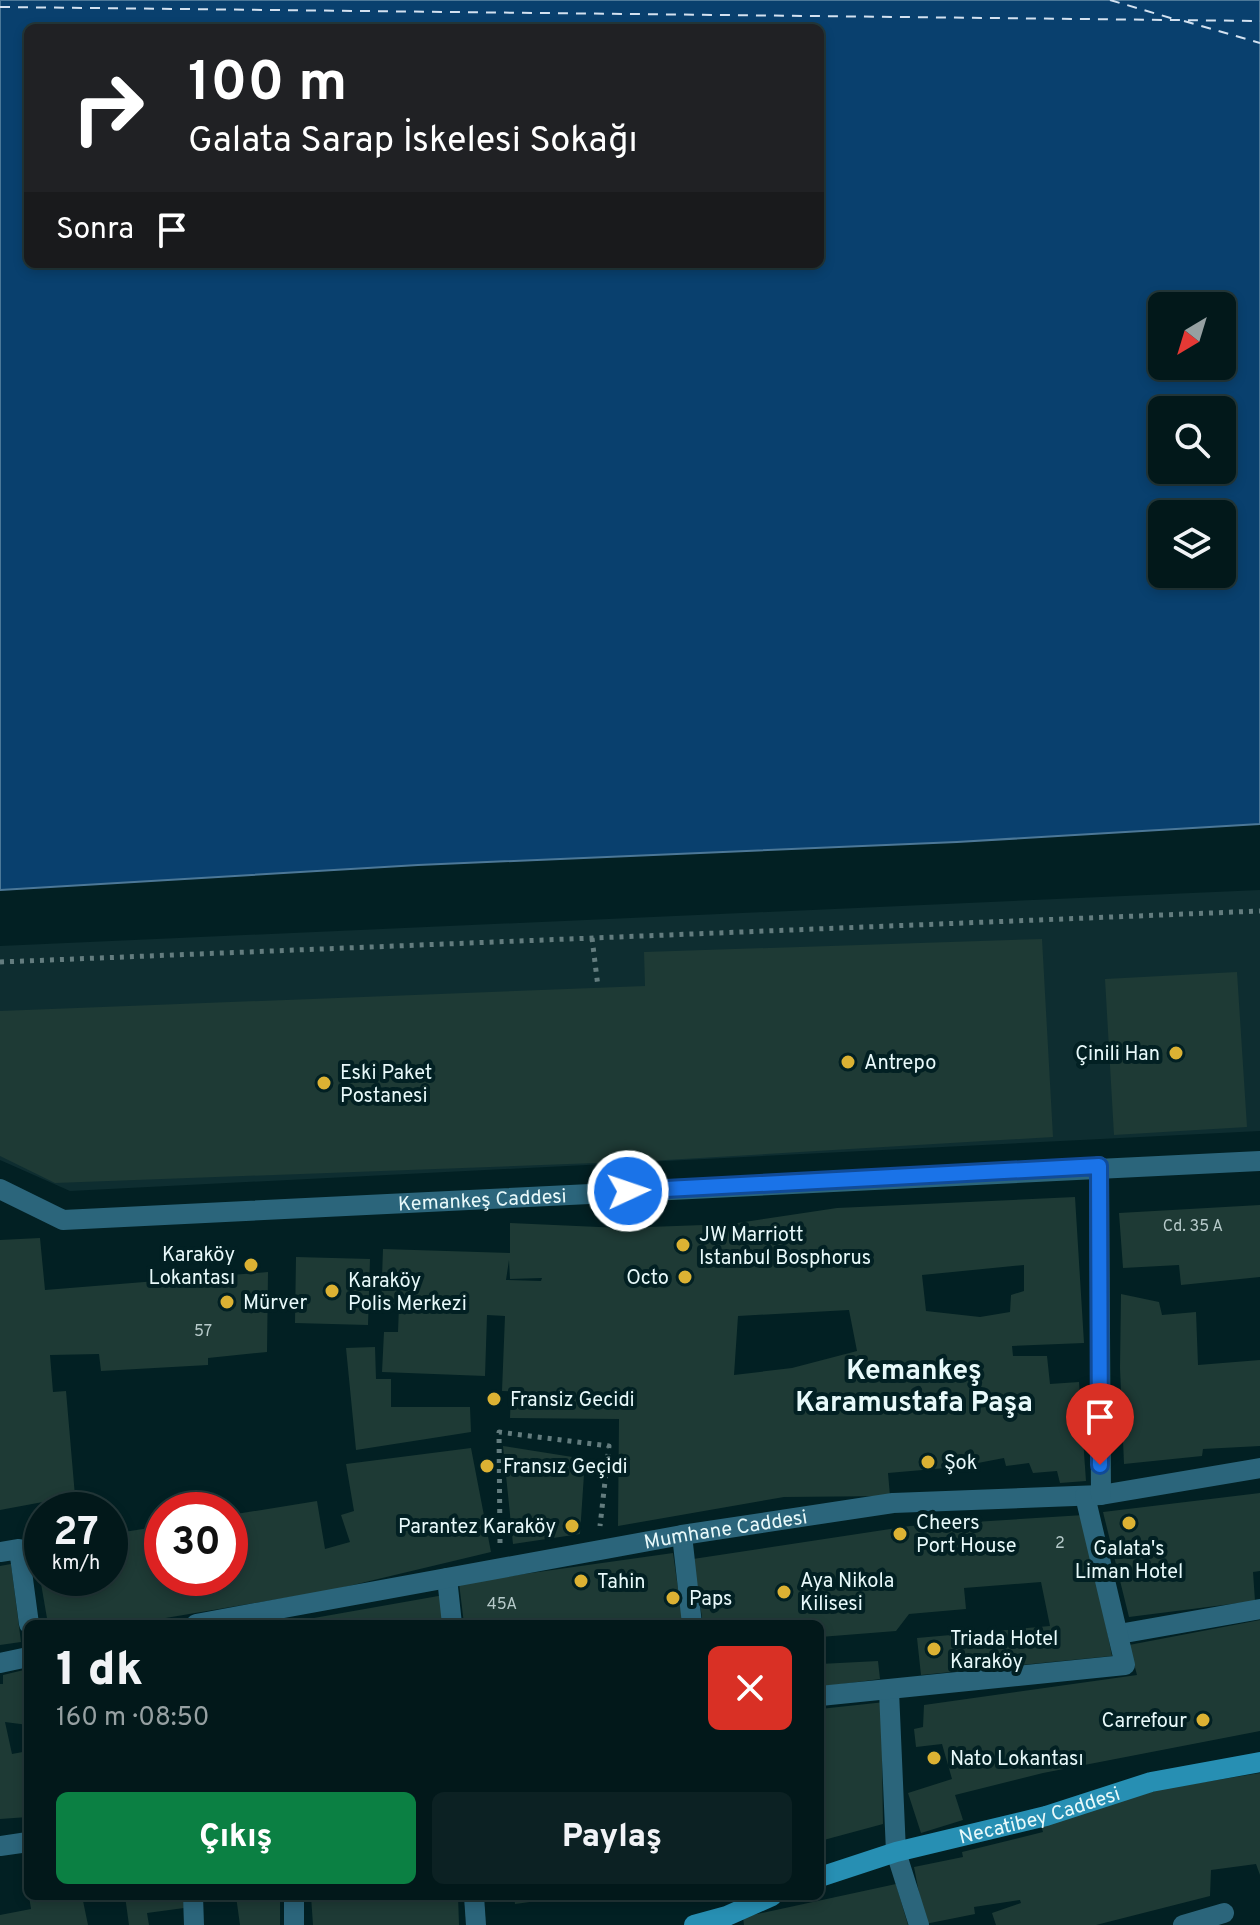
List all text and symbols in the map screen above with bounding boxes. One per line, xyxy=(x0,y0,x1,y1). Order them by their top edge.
text: 100 m xyxy=(188,50,347,120)
icon: right xyxy=(56,56,160,160)
text: Galata Sarap İskelesi Sokağı xyxy=(188,119,638,165)
icon: arrive xyxy=(150,208,194,252)
text: Sonra xyxy=(56,212,134,249)
north arrow xyxy=(1148,292,1236,380)
map controls xyxy=(1148,292,1236,588)
button: search xyxy=(1148,396,1236,484)
button: layers xyxy=(1148,500,1236,588)
place label: Çinili Han xyxy=(1075,1042,1160,1068)
marker: Çinili Han xyxy=(1167,1044,1185,1062)
place label: Antrepo xyxy=(864,1051,936,1077)
marker: Antrepo xyxy=(839,1053,857,1071)
place label: Eski Paket Postanesi xyxy=(340,1061,432,1110)
marker: Eski Paket Postanesi xyxy=(315,1074,333,1092)
position arrow xyxy=(586,1149,670,1233)
street label: Kemankeş Caddesi xyxy=(397,1184,567,1218)
house number: Cd. 35 A xyxy=(1163,1217,1223,1237)
place label: JW Marriott Istanbul Bosphorus xyxy=(699,1223,871,1272)
marker: JW Marriott Istanbul Bosphorus xyxy=(674,1236,692,1254)
place label: Karaköy Lokantası xyxy=(148,1243,235,1292)
marker: Karaköy Lokantası xyxy=(242,1256,260,1274)
place label: Octo xyxy=(626,1266,669,1292)
marker: Octo xyxy=(676,1268,694,1286)
place label: Karaköy Polis Merkezi xyxy=(348,1269,467,1318)
marker: Karaköy Polis Merkezi xyxy=(323,1282,341,1300)
place label: Mürver xyxy=(243,1291,307,1317)
marker: Mürver xyxy=(218,1293,236,1311)
house number: 57 xyxy=(194,1322,212,1342)
district label: Kemankeş Karamustafa Paşa xyxy=(795,1354,1033,1422)
pin xyxy=(1066,1383,1134,1465)
place label: Fransiz Gecidi xyxy=(510,1388,635,1414)
marker: Fransiz Gecidi xyxy=(485,1390,503,1408)
icon: arrive xyxy=(1078,1395,1122,1439)
place label: Şok xyxy=(944,1451,977,1477)
marker: Şok xyxy=(919,1453,937,1471)
place label: Fransız Geçidi xyxy=(503,1455,628,1481)
marker: Fransız Geçidi xyxy=(478,1457,496,1475)
speed limit sign: 30 xyxy=(144,1492,248,1596)
street label: Mumhane Caddesi xyxy=(642,1505,809,1557)
text: 27 xyxy=(53,1509,99,1559)
place label: Cheers Port House xyxy=(916,1511,1016,1560)
marker: Galata's Liman Hotel xyxy=(1120,1514,1138,1532)
place label: Parantez Karaköy xyxy=(398,1515,556,1541)
marker: Parantez Karaköy xyxy=(563,1517,581,1535)
marker: Cheers Port House xyxy=(891,1525,909,1543)
house number: 2 xyxy=(1055,1534,1065,1554)
place label: Galata's Liman Hotel xyxy=(1075,1537,1183,1586)
text: km/h xyxy=(52,1551,100,1577)
place label: Aya Nikola Kilisesi xyxy=(800,1569,894,1618)
place label: Tahin xyxy=(597,1570,645,1596)
marker: Tahin xyxy=(572,1572,590,1590)
marker: Aya Nikola Kilisesi xyxy=(775,1583,793,1601)
place label: Paps xyxy=(689,1587,732,1613)
marker: Paps xyxy=(664,1589,682,1607)
house number: 45A xyxy=(487,1595,517,1615)
place label: Triada Hotel Karaköy xyxy=(950,1627,1058,1676)
marker: Triada Hotel Karaköy xyxy=(925,1640,943,1658)
text: 1 dk xyxy=(56,1642,143,1702)
button: close xyxy=(708,1646,792,1730)
text: 160 m · 08:50 xyxy=(56,1702,209,1735)
place label: Carrefour xyxy=(1101,1709,1187,1735)
marker: Carrefour xyxy=(1194,1711,1212,1729)
place label: Nato Lokantası xyxy=(950,1747,1084,1773)
marker: Nato Lokantası xyxy=(925,1749,943,1767)
street label: Necatibey Caddesi xyxy=(957,1782,1124,1851)
button: Çıkış xyxy=(56,1792,416,1884)
button: Paylaş xyxy=(432,1792,792,1884)

